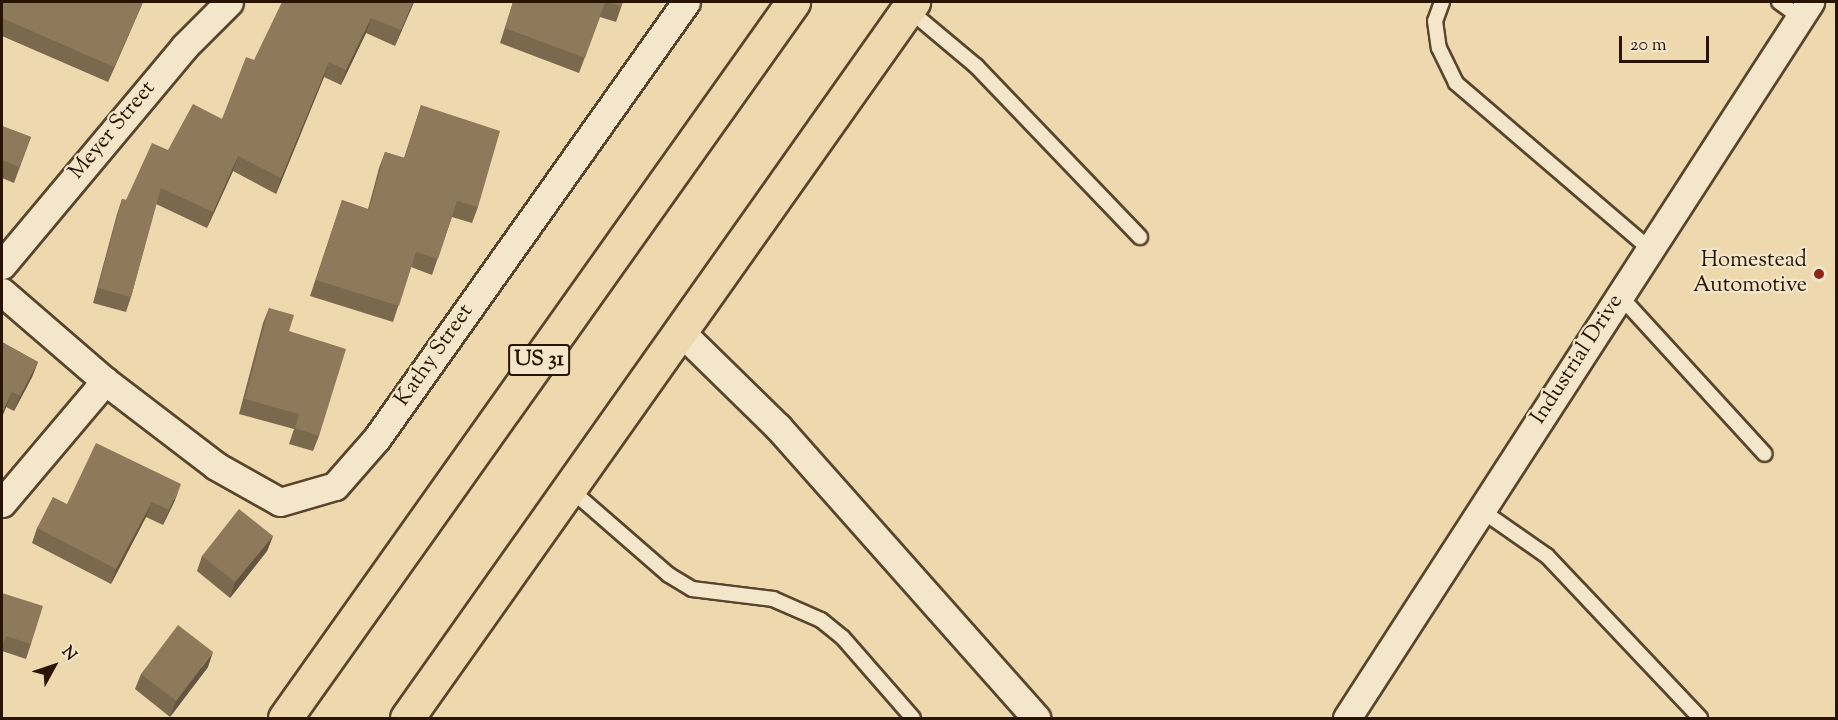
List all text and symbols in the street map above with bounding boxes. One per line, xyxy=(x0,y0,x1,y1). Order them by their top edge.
scale bar xyxy=(1622,24,1712,62)
text: 20 m xyxy=(1630,33,1667,59)
street label: Meyer Street xyxy=(64,76,162,186)
place label: Homestead Automotive xyxy=(1693,248,1807,300)
marker: Homestead Automotive xyxy=(1812,267,1826,281)
street label: Industrial Drive xyxy=(1526,290,1630,430)
street label: Kathy Street xyxy=(390,300,480,412)
road number: US 31 xyxy=(508,342,570,378)
north arrow xyxy=(24,636,84,696)
text: N xyxy=(55,642,81,666)

